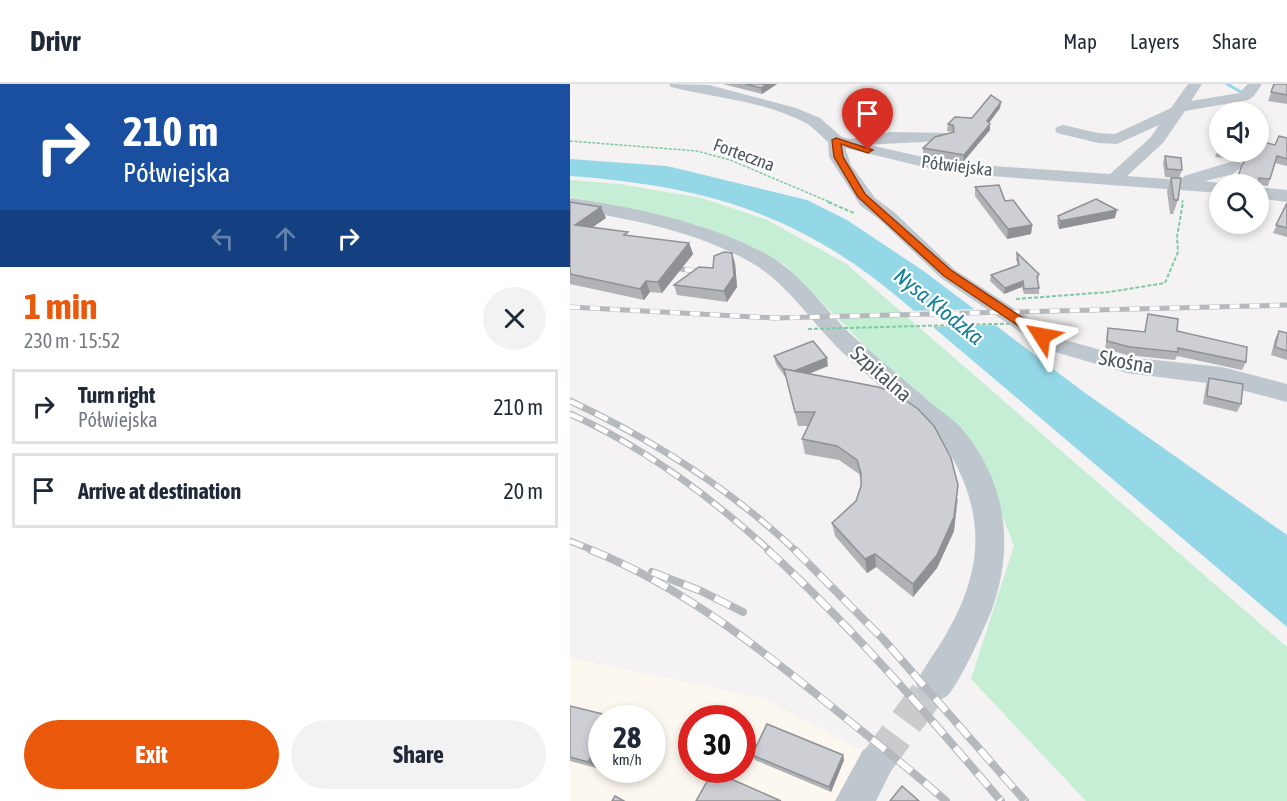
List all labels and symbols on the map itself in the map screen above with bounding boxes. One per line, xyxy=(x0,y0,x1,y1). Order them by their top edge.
pin xyxy=(842,88,893,150)
street label: Forteczna xyxy=(711,134,778,175)
street label: Półwiejska xyxy=(920,151,994,180)
water label: Nysa Kłodzka xyxy=(889,262,989,350)
position arrow xyxy=(1010,304,1074,368)
street label: Szpitalna xyxy=(846,340,917,406)
street label: Skośna xyxy=(1097,344,1155,378)
speed limit sign: 30 xyxy=(678,705,756,783)

